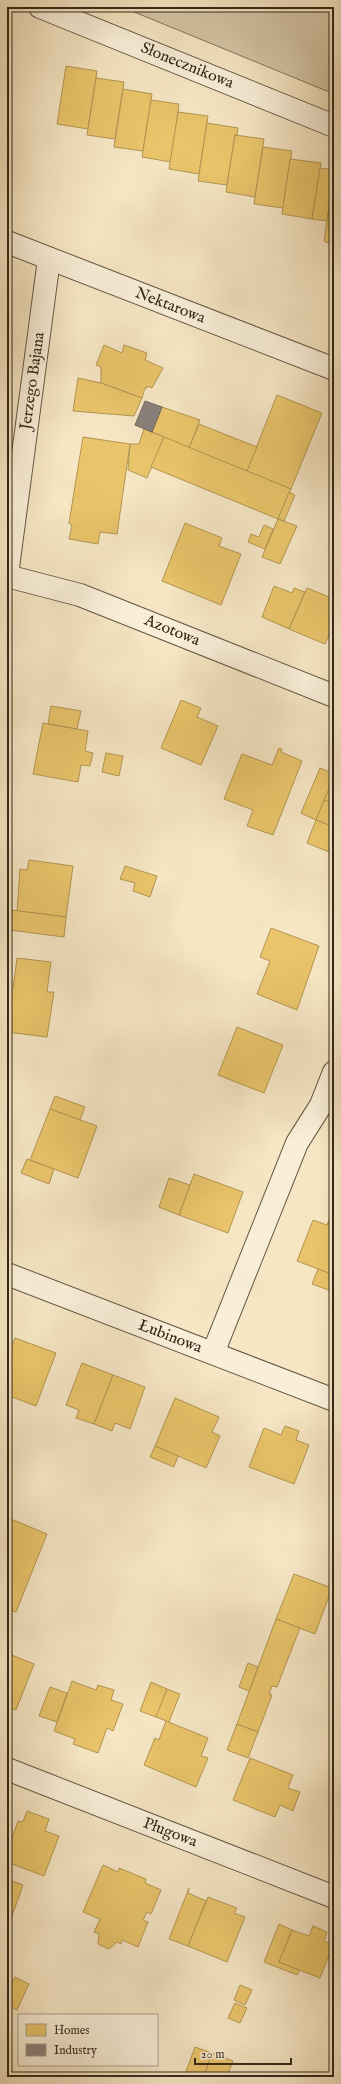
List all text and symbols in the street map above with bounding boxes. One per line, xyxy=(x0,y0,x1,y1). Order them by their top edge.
street label: Słonecznikowa xyxy=(138,38,236,94)
street label: Nektarowa xyxy=(132,283,208,329)
street label: Jerzego Bajana xyxy=(16,331,50,433)
street label: Azotowa xyxy=(140,610,203,651)
street label: Łubinowa xyxy=(135,1316,205,1358)
street label: Pługowa xyxy=(140,1814,200,1852)
legend xyxy=(18,2014,158,2066)
text: Homes xyxy=(54,2023,90,2038)
scale bar xyxy=(195,2040,291,2066)
text: Industry xyxy=(54,2043,97,2058)
text: 20 m xyxy=(201,2047,224,2062)

